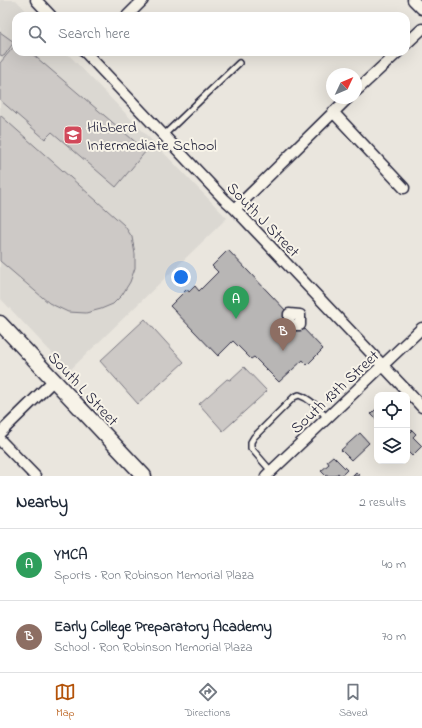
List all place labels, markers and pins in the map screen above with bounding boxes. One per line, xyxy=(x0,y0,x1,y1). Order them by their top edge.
place label: Hibberd Intermediate School xyxy=(87,116,217,158)
school or university icon: Hibberd Intermediate School xyxy=(62,124,84,146)
pin: A xyxy=(223,286,249,319)
pin: B xyxy=(270,318,296,351)

